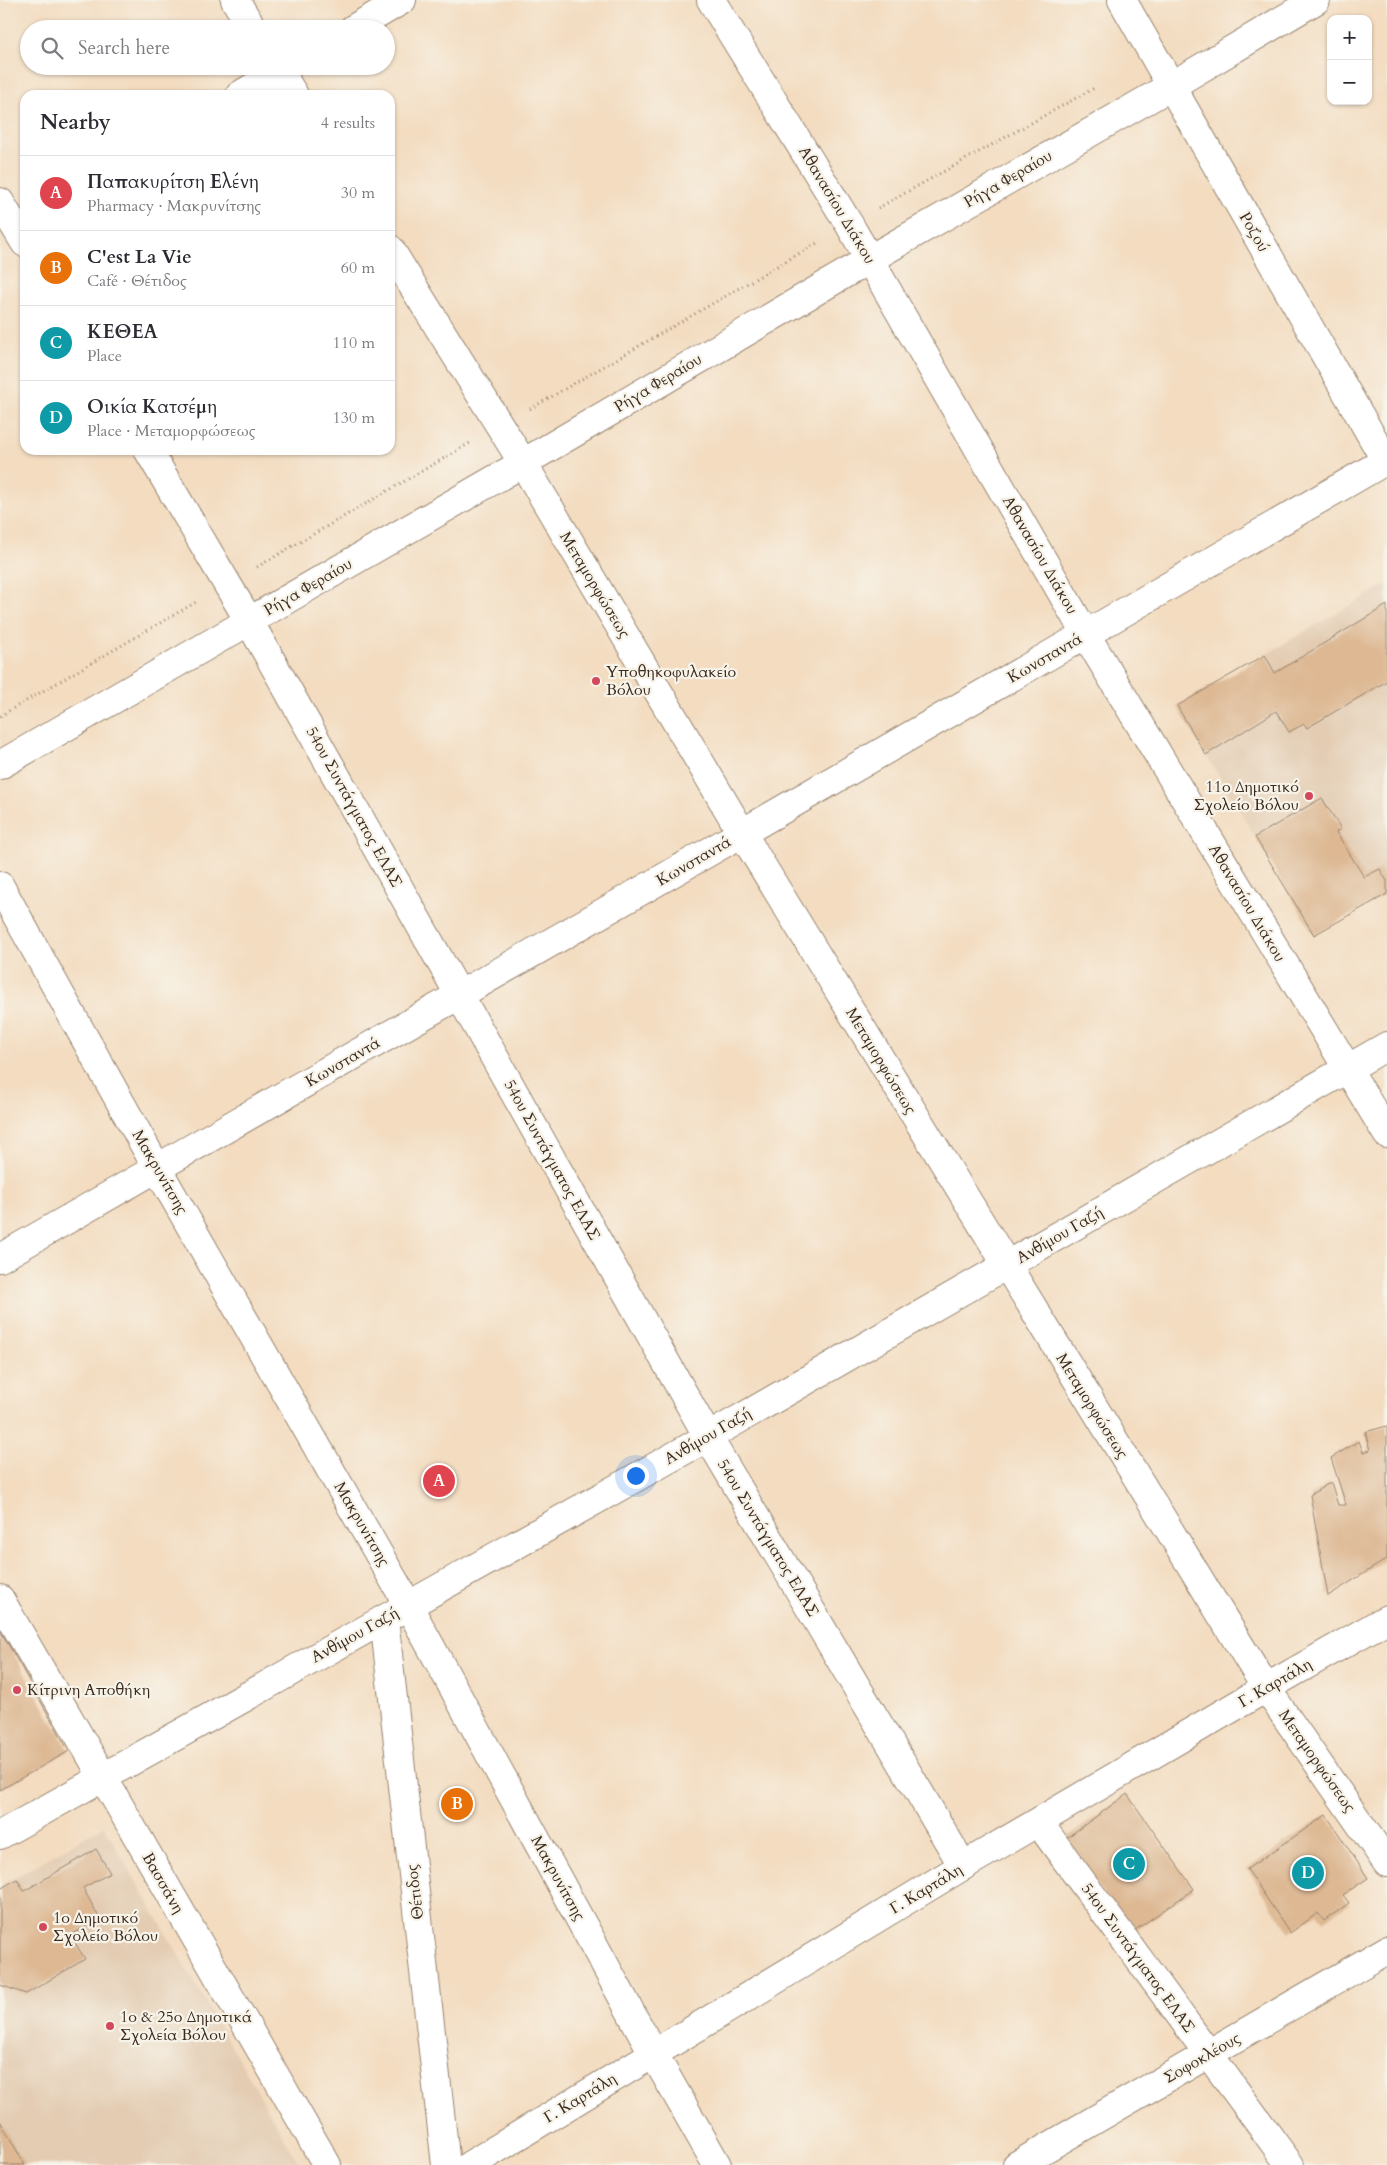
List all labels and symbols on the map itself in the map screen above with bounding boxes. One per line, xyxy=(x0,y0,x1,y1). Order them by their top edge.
street label: Αθανασίου Διάκου xyxy=(793,142,881,268)
street label: Ρήγα Φεραίου xyxy=(960,145,1056,213)
street label: Ροζού xyxy=(1234,208,1274,256)
street label: Ρήγα Φεραίου xyxy=(610,348,706,418)
street label: Αθανασίου Διάκου xyxy=(997,492,1083,618)
street label: Μεταμορφώσεως xyxy=(554,528,636,643)
street label: Ρήγα Φεραίου xyxy=(260,553,356,621)
street label: Κωνσταντά xyxy=(1003,628,1087,688)
place label: Υποθηκοφυλακείο Βόλου xyxy=(606,661,736,701)
marker: Υποθηκοφυλακείο Βόλου xyxy=(590,675,602,687)
street label: 54ου Συντάγματος ΕΛΑΣ xyxy=(301,723,407,891)
place label: 11ο Δημοτικό Σχολείο Βόλου xyxy=(1194,776,1299,816)
marker: 11ο Δημοτικό Σχολείο Βόλου xyxy=(1303,790,1315,802)
street label: Κωνσταντά xyxy=(652,831,736,891)
street label: Αθανασίου Διάκου xyxy=(1203,840,1291,966)
street label: Μεταμορφώσεως xyxy=(840,1004,922,1119)
street label: Κωνσταντά xyxy=(301,1032,385,1092)
street label: 54ου Συντάγματος ΕΛΑΣ xyxy=(499,1076,605,1244)
street label: Μακρυνίτσης xyxy=(127,1126,193,1218)
street label: Ανθίμου Γαζή xyxy=(1012,1201,1108,1269)
street label: Μεταμορφώσεως xyxy=(1051,1349,1133,1463)
street label: Ανθίμου Γαζή xyxy=(660,1402,756,1470)
street label: 54ου Συντάγματος ΕΛΑΣ xyxy=(712,1455,824,1621)
pin: A xyxy=(423,1462,455,1500)
your location xyxy=(623,1463,649,1489)
street label: Μακρυνίτσης xyxy=(329,1478,395,1570)
street label: Ανθίμου Γαζή xyxy=(307,1602,403,1668)
street label: Γ. Καρτάλη xyxy=(1234,1653,1316,1713)
place label: Κίτρινη Αποθήκη xyxy=(27,1679,150,1701)
marker: Κίτρινη Αποθήκη xyxy=(11,1684,23,1696)
street label: Μεταμορφώσεως xyxy=(1273,1705,1361,1817)
pin: B xyxy=(441,1785,473,1823)
street label: Μακρυνίτσης xyxy=(526,1831,591,1925)
pin: C xyxy=(1113,1845,1145,1883)
street label: Βασσάνη xyxy=(137,1848,189,1918)
pin: D xyxy=(1292,1854,1324,1892)
street label: Γ. Καρτάλη xyxy=(885,1859,967,1919)
street label: Θέτιδος xyxy=(401,1863,429,1921)
street label: 54ου Συντάγματος ΕΛΑΣ xyxy=(1076,1879,1200,2037)
place label: 1ο Δημοτικό Σχολείο Βόλου xyxy=(53,1907,158,1947)
marker: 1ο Δημοτικό Σχολείο Βόλου xyxy=(37,1921,49,1933)
place label: 1ο & 25ο Δημοτικά Σχολεία Βόλου xyxy=(120,2006,253,2046)
marker: 1ο & 25ο Δημοτικά Σχολεία Βόλου xyxy=(104,2020,116,2032)
street label: Σοφοκλέους xyxy=(1160,2027,1244,2089)
street label: Γ. Καρτάλη xyxy=(539,2068,621,2128)

